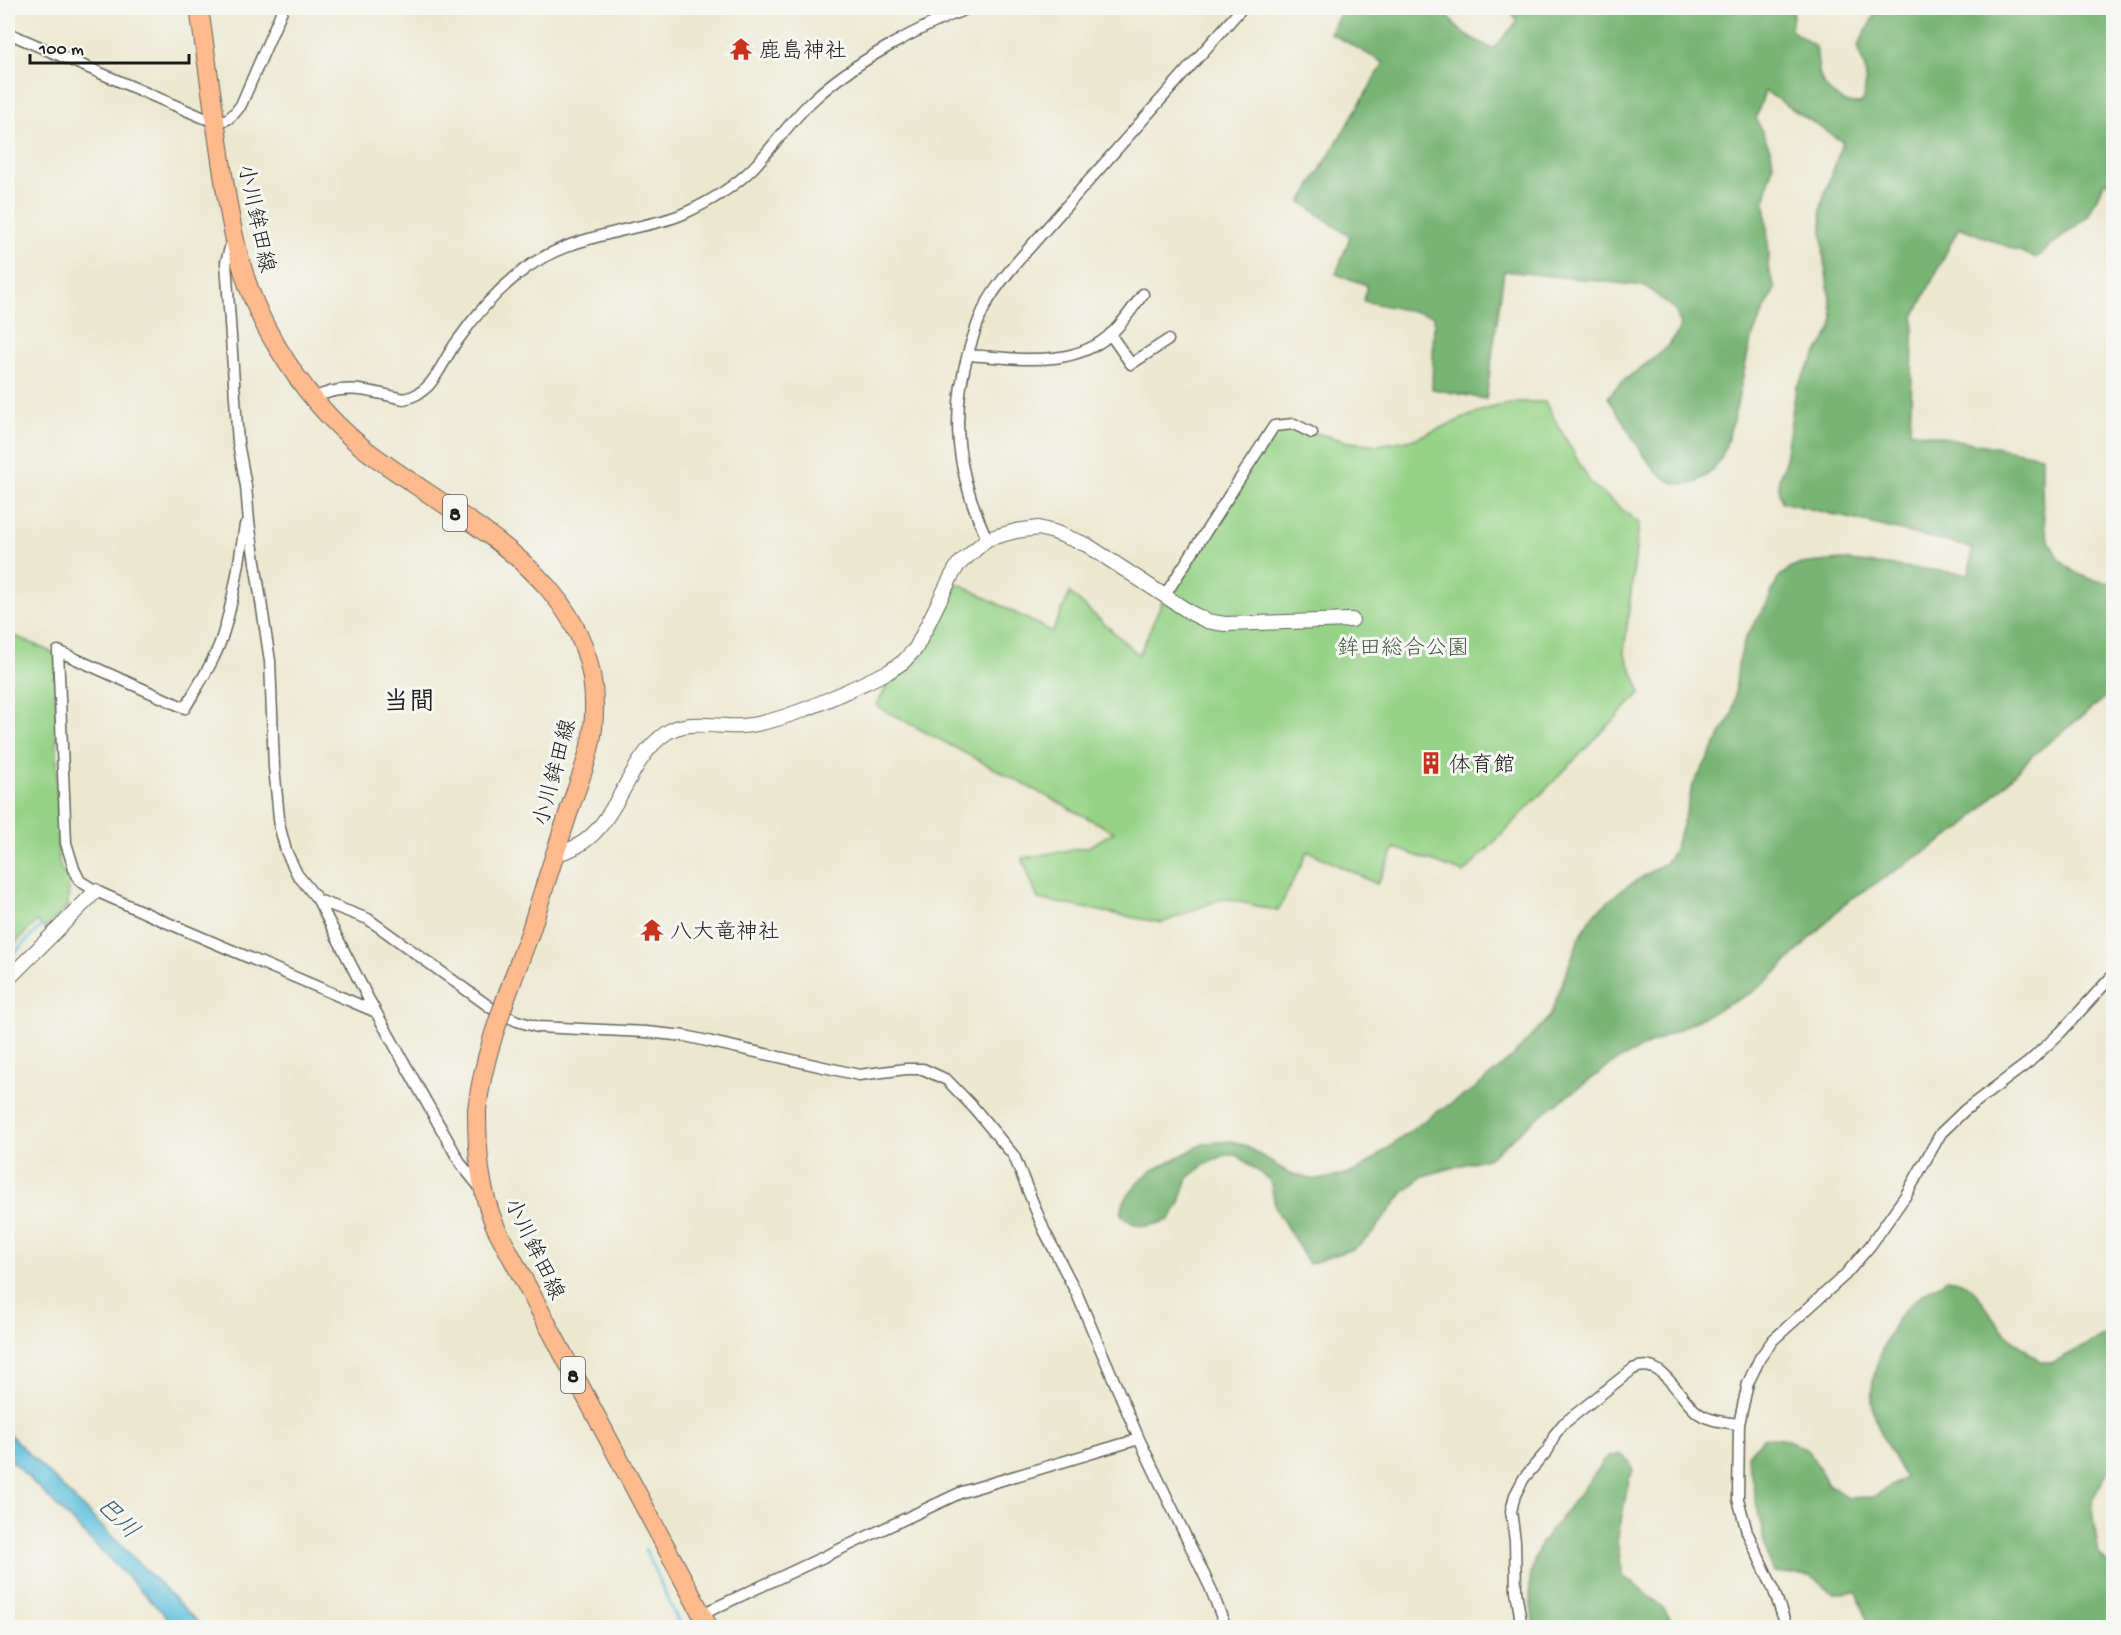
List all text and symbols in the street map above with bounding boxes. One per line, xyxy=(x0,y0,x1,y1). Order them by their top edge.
scale bar xyxy=(30,27,189,65)
temple icon: 鹿島神社 xyxy=(728,36,754,62)
place label: 鹿島神社 xyxy=(759,39,847,66)
text: 100 m xyxy=(38,40,84,61)
street label: 小川鉾田線 xyxy=(230,162,279,275)
road number: 8 xyxy=(443,495,467,531)
park label: 鉾田総合公園 xyxy=(1337,636,1469,663)
district label: 当間 xyxy=(383,688,435,720)
street label: 小川鉾田線 xyxy=(529,716,584,830)
building icon: 体育館 xyxy=(1418,750,1444,776)
place label: 体育館 xyxy=(1449,753,1515,780)
temple icon: 八大竜神社 xyxy=(639,917,665,943)
place label: 八大竜神社 xyxy=(670,920,780,947)
street label: 小川鉾田線 xyxy=(497,1194,569,1305)
road number: 8 xyxy=(561,1357,585,1393)
water label: 巴川 xyxy=(89,1492,144,1547)

